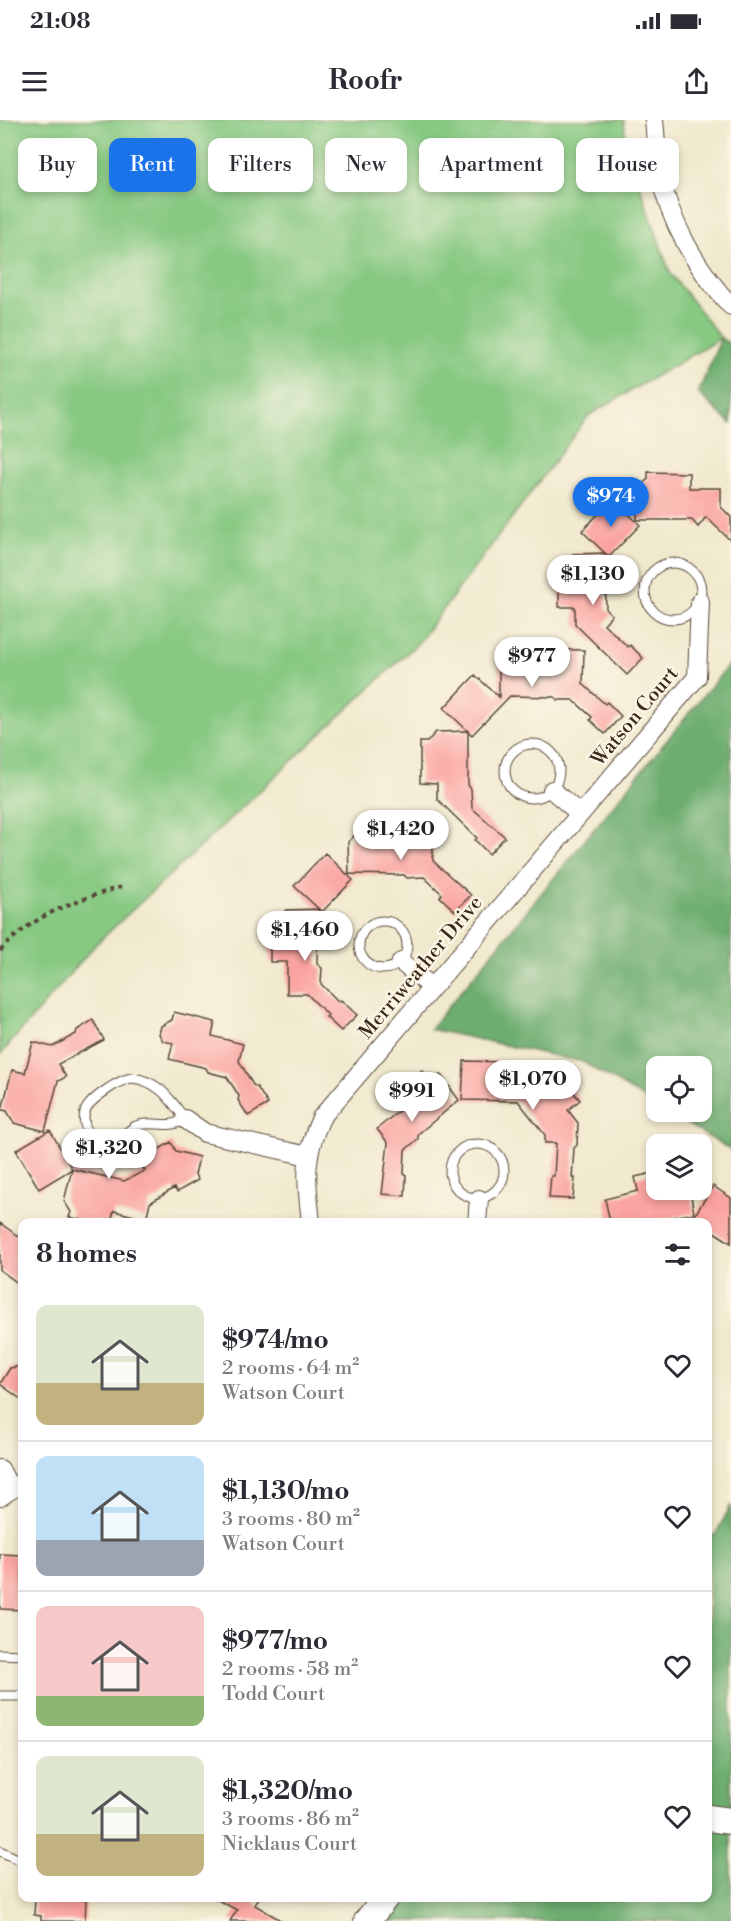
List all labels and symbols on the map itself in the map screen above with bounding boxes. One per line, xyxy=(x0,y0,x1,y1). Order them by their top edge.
pin: $974 xyxy=(575,477,647,528)
pin: $1,130 xyxy=(544,555,642,606)
pin: $977 xyxy=(496,637,568,688)
street label: Watson Court xyxy=(585,662,684,773)
pin: $1,420 xyxy=(352,810,450,861)
street label: Merriweather Drive xyxy=(354,891,488,1045)
pin: $1,460 xyxy=(256,911,354,962)
pin: $1,070 xyxy=(484,1060,582,1111)
pin: $991 xyxy=(376,1072,448,1123)
pin: $1,320 xyxy=(60,1129,158,1180)

